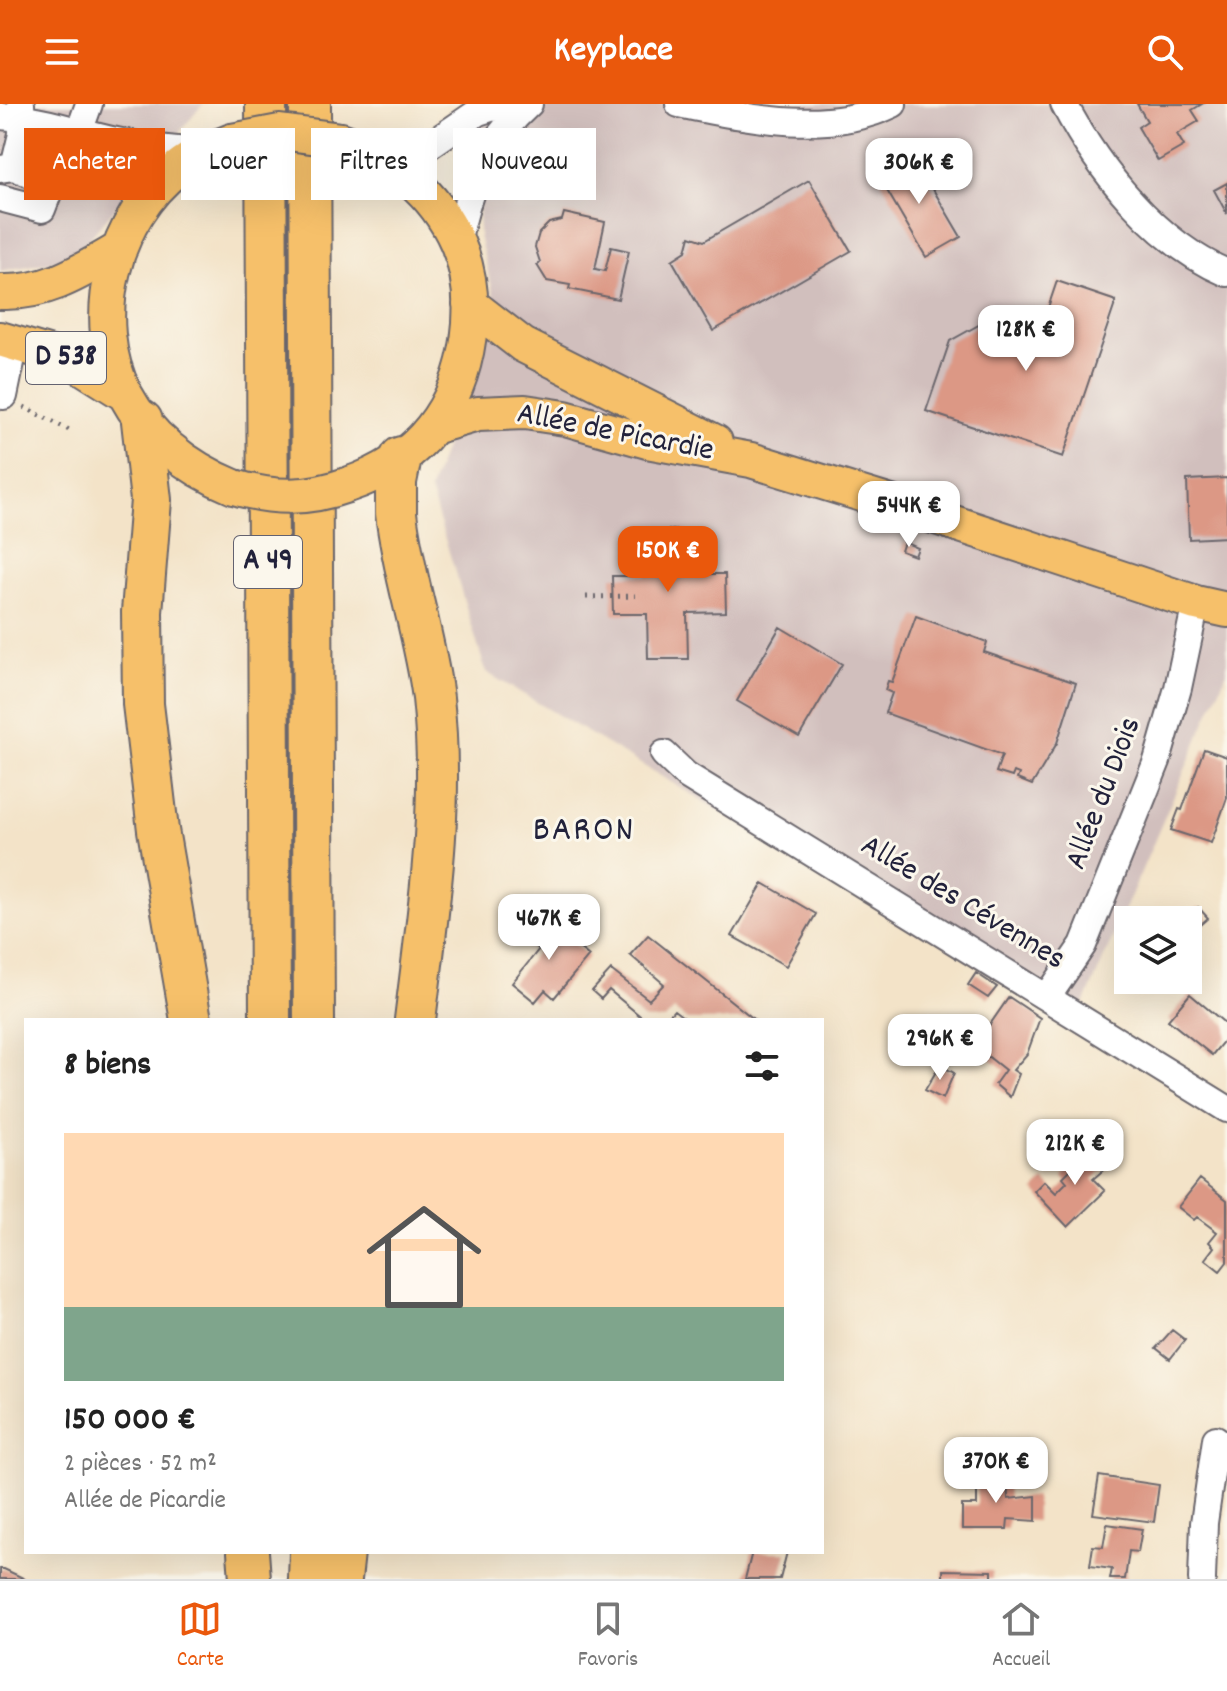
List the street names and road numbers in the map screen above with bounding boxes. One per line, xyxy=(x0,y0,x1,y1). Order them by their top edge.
road number: D 538 xyxy=(26,332,106,384)
street label: Allée de Picardie xyxy=(513,392,717,476)
road number: A 49 xyxy=(234,536,302,588)
street label: Allée du Diois xyxy=(1055,711,1155,877)
street label: Allée des Cévennes xyxy=(851,825,1073,983)

